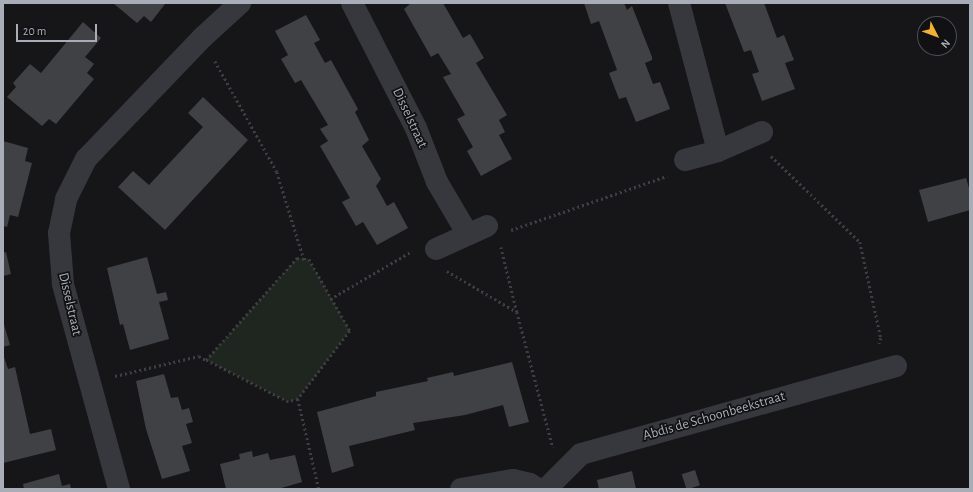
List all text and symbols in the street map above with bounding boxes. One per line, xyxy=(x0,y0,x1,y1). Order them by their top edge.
scale bar xyxy=(18,16,99,42)
north arrow xyxy=(917,16,957,56)
text: 20 m xyxy=(23,25,46,37)
text: N xyxy=(939,37,952,50)
street label: Disselstraat xyxy=(389,85,431,151)
street label: Disselstraat xyxy=(55,271,85,337)
street label: Abdis de Schoonbeekstraat xyxy=(641,388,787,444)

